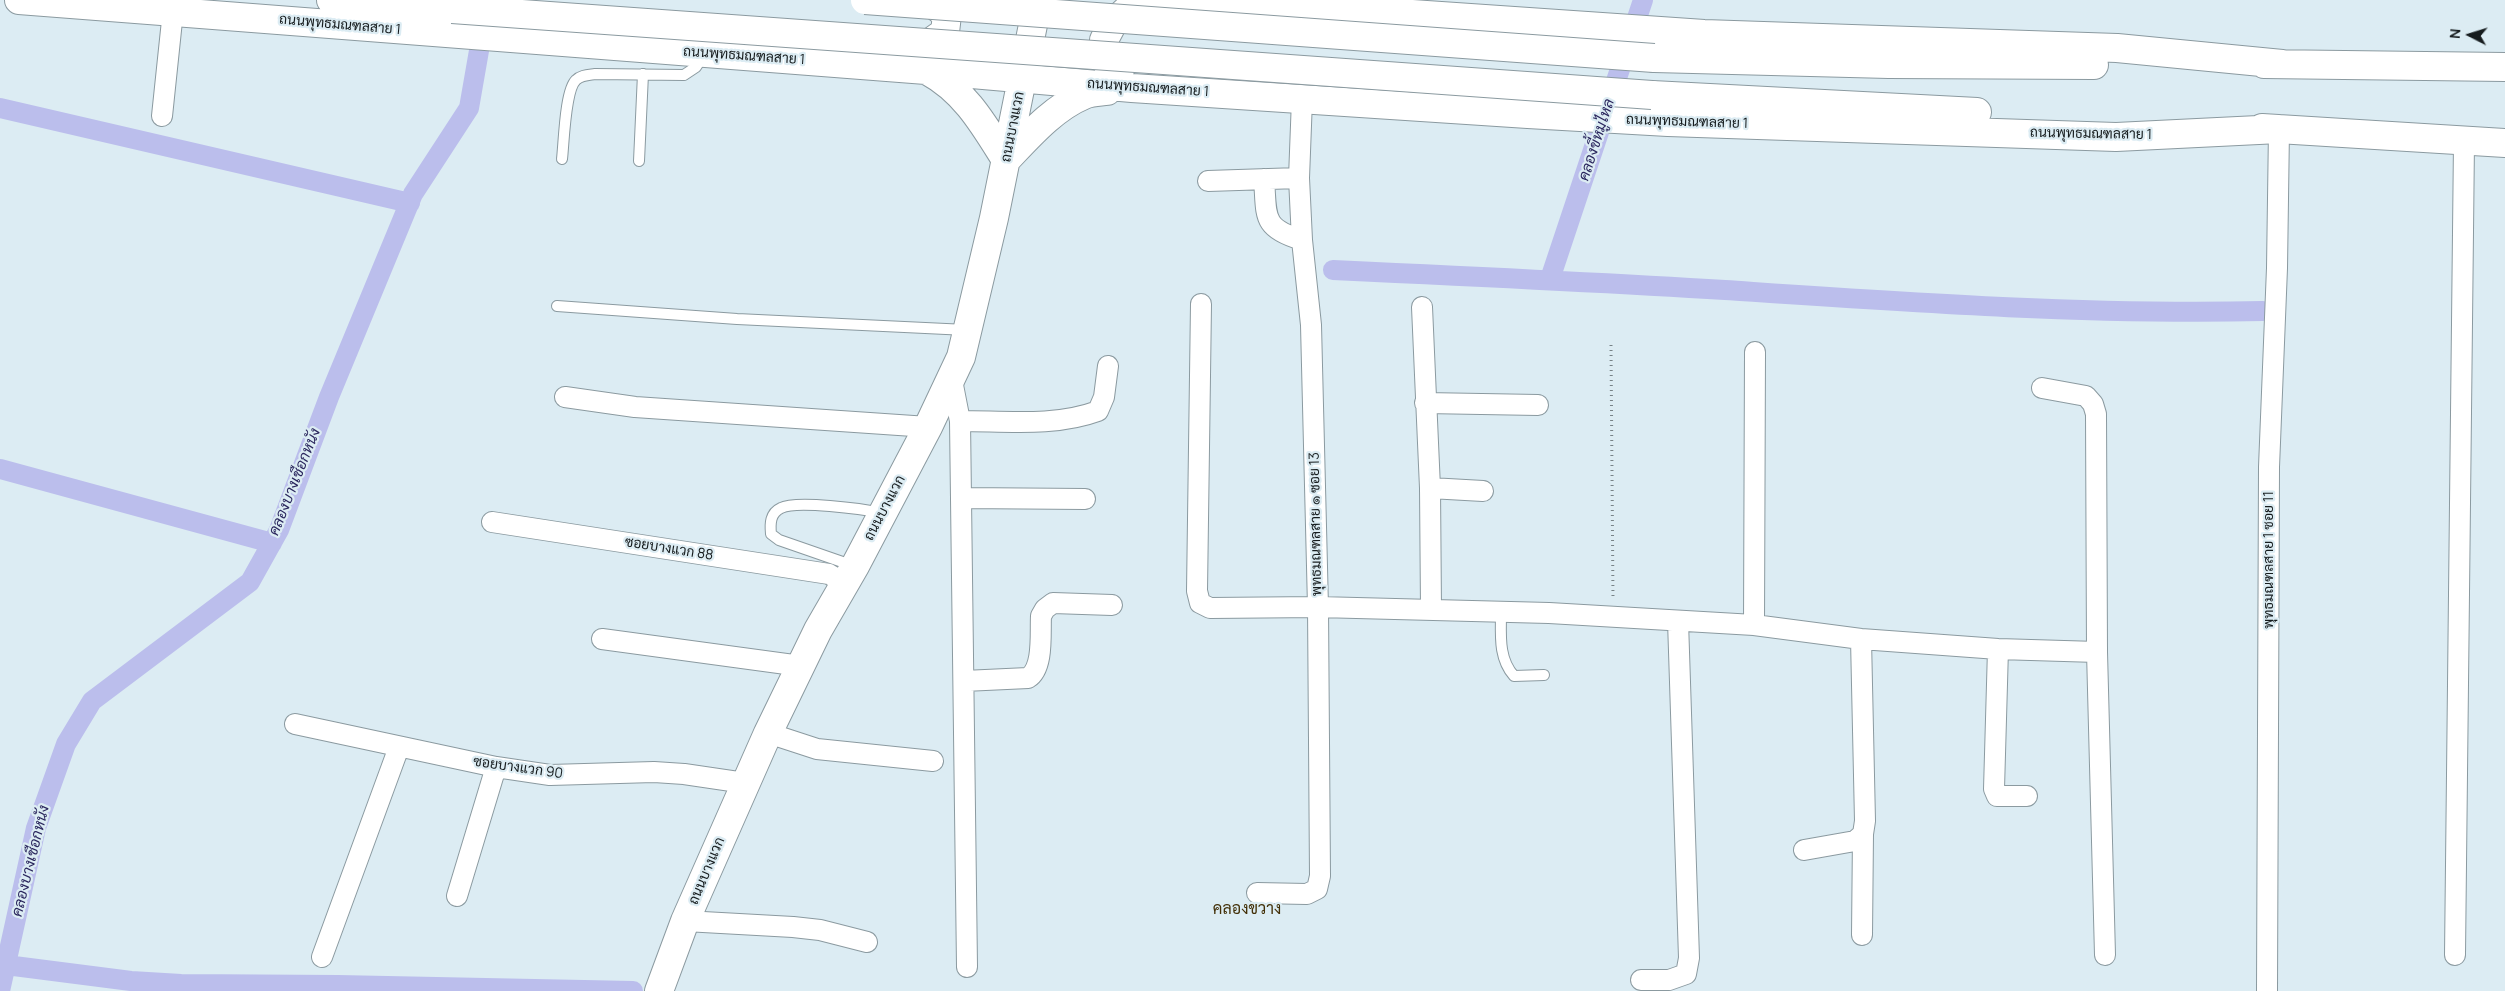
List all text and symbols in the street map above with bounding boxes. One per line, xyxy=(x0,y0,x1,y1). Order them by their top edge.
north arrow xyxy=(2445,10,2495,60)
street label: ถนนพุทธมณฑลสาย 1 xyxy=(278,11,402,39)
text: N xyxy=(2445,28,2464,39)
street label: ถนนพุทธมณฑลสาย 1 xyxy=(682,43,806,69)
street label: ถนนพุทธมณฑลสาย 1 xyxy=(1086,75,1210,101)
street label: ถนนบางแวก xyxy=(998,90,1028,164)
water label: คลองขี้หมูไหล xyxy=(1575,97,1619,183)
street label: ถนนพุทธมณฑลสาย 1 xyxy=(1626,111,1748,133)
street label: ถนนพุทธมณฑลสาย 1 xyxy=(2030,125,2152,143)
water label: คลองบางเชือกหนัง xyxy=(265,426,325,538)
street label: พุทธมณฑลสาย ๑ ซอย 13 xyxy=(1306,452,1326,596)
street label: ถนนบางแวก xyxy=(861,472,909,544)
street label: พุทธมณฑลสาย 1 ซอย 11 xyxy=(2261,491,2277,629)
street label: ซอยบางแวก 88 xyxy=(624,534,714,564)
street label: ซอยบางแวก 90 xyxy=(472,753,564,783)
water label: คลองบางเชือกหนัง xyxy=(8,803,54,919)
street label: ถนนบางแวก xyxy=(685,835,729,907)
district label: คลองขวาง xyxy=(1213,900,1281,920)

